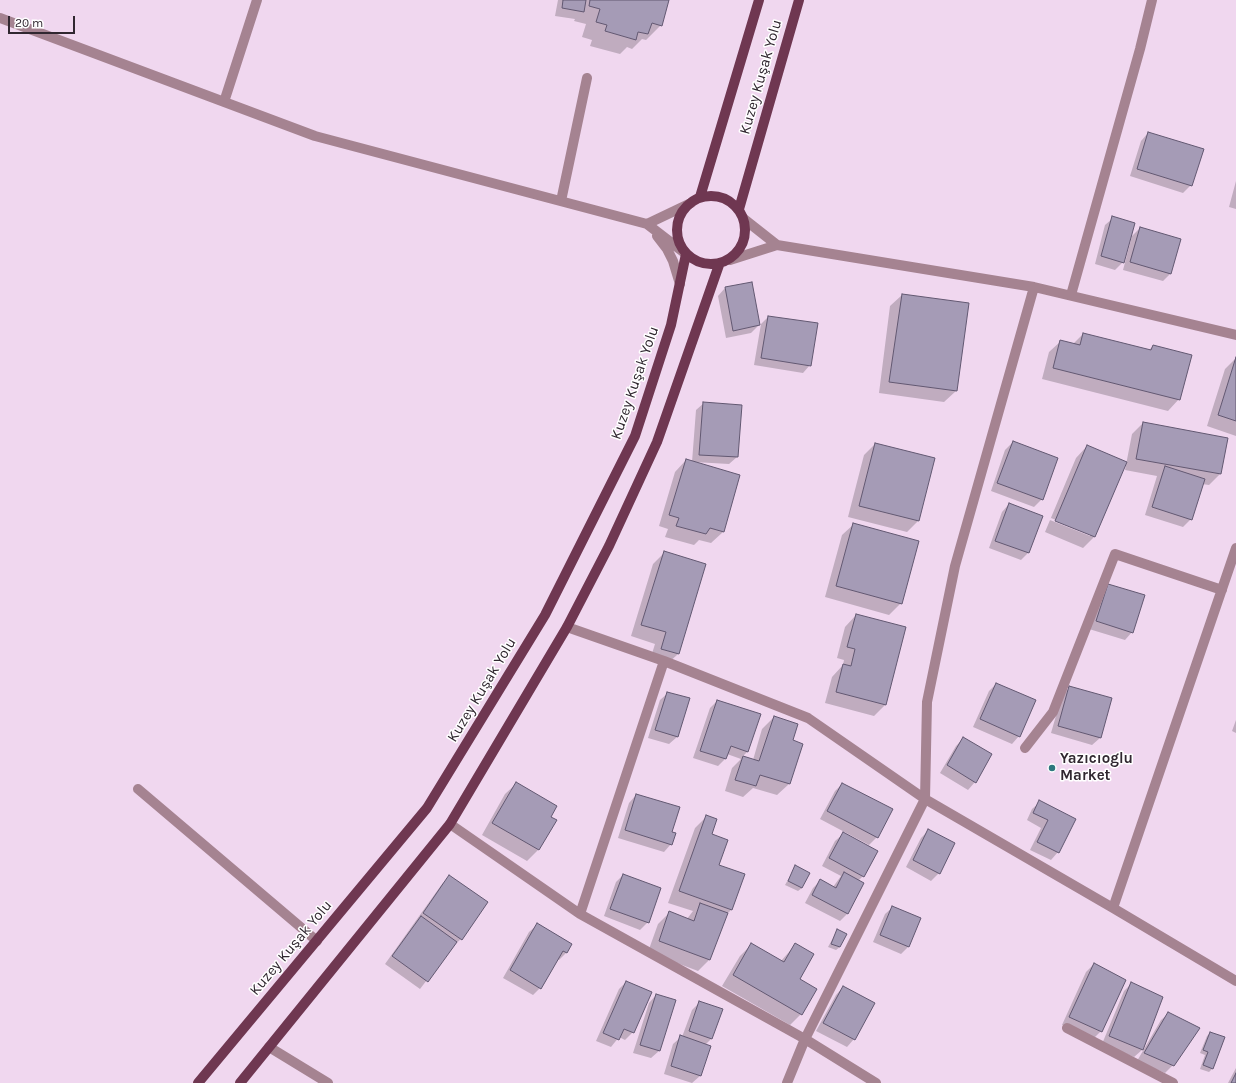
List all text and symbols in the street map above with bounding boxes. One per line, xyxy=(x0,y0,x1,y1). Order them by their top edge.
scale bar xyxy=(10,8,77,34)
text: 20 m xyxy=(15,16,43,30)
street label: Kuzey Kuşak Yolu xyxy=(736,17,786,137)
street label: Kuzey Kuşak Yolu xyxy=(607,324,663,442)
street label: Kuzey Kuşak Yolu xyxy=(444,635,520,745)
place label: Yazıcıoglu Market xyxy=(1060,750,1133,785)
marker: Yazıcıoglu Market xyxy=(1047,763,1057,773)
street label: Kuzey Kuşak Yolu xyxy=(246,897,336,999)

